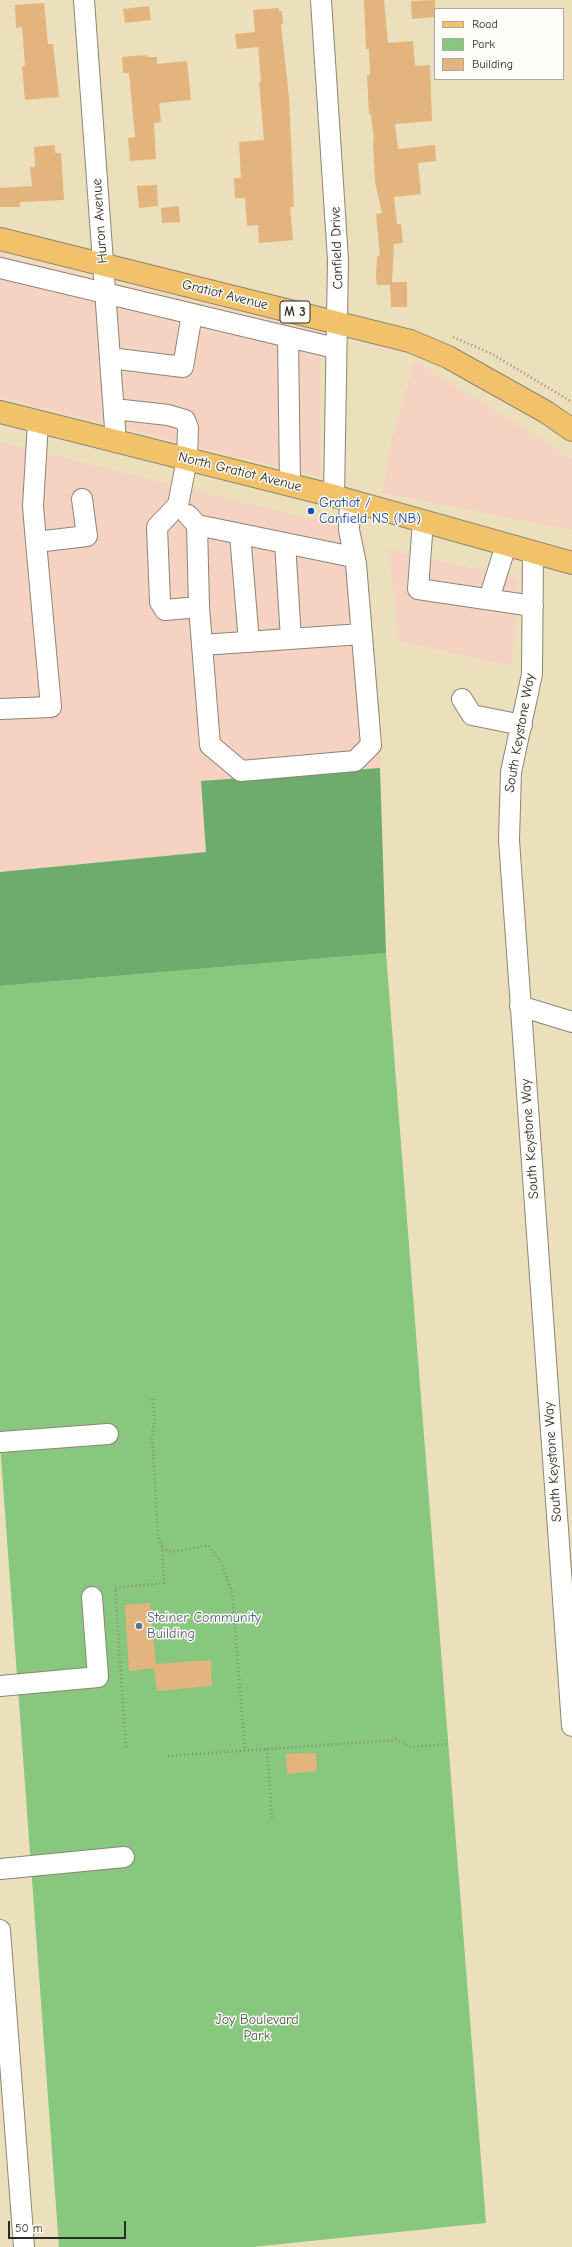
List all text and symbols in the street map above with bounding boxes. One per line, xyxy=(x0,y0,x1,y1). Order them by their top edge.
legend xyxy=(434,8,564,80)
text: Road xyxy=(472,17,498,31)
text: Park xyxy=(472,37,495,51)
text: Building xyxy=(472,57,513,71)
street label: Huron Avenue xyxy=(89,178,111,264)
street label: Canfield Drive xyxy=(327,206,347,290)
street label: Gratiot Avenue xyxy=(180,276,270,314)
road number: M 3 xyxy=(280,301,310,323)
street label: North Gratiot Avenue xyxy=(177,449,303,495)
place label: Gratiot / Canfield NS (NB) xyxy=(319,495,421,528)
marker: Gratiot / Canfield NS (NB) xyxy=(306,506,316,516)
street label: South Keystone Way xyxy=(501,672,539,794)
street label: South Keystone Way xyxy=(517,1078,543,1200)
street label: South Keystone Way xyxy=(540,1401,566,1523)
place label: Steiner Community Building xyxy=(147,1610,261,1642)
marker: Steiner Community Building xyxy=(134,1621,144,1631)
park label: Joy Boulevard Park xyxy=(215,2012,299,2044)
scale bar xyxy=(10,2213,128,2239)
text: 50 m xyxy=(15,2221,43,2235)

